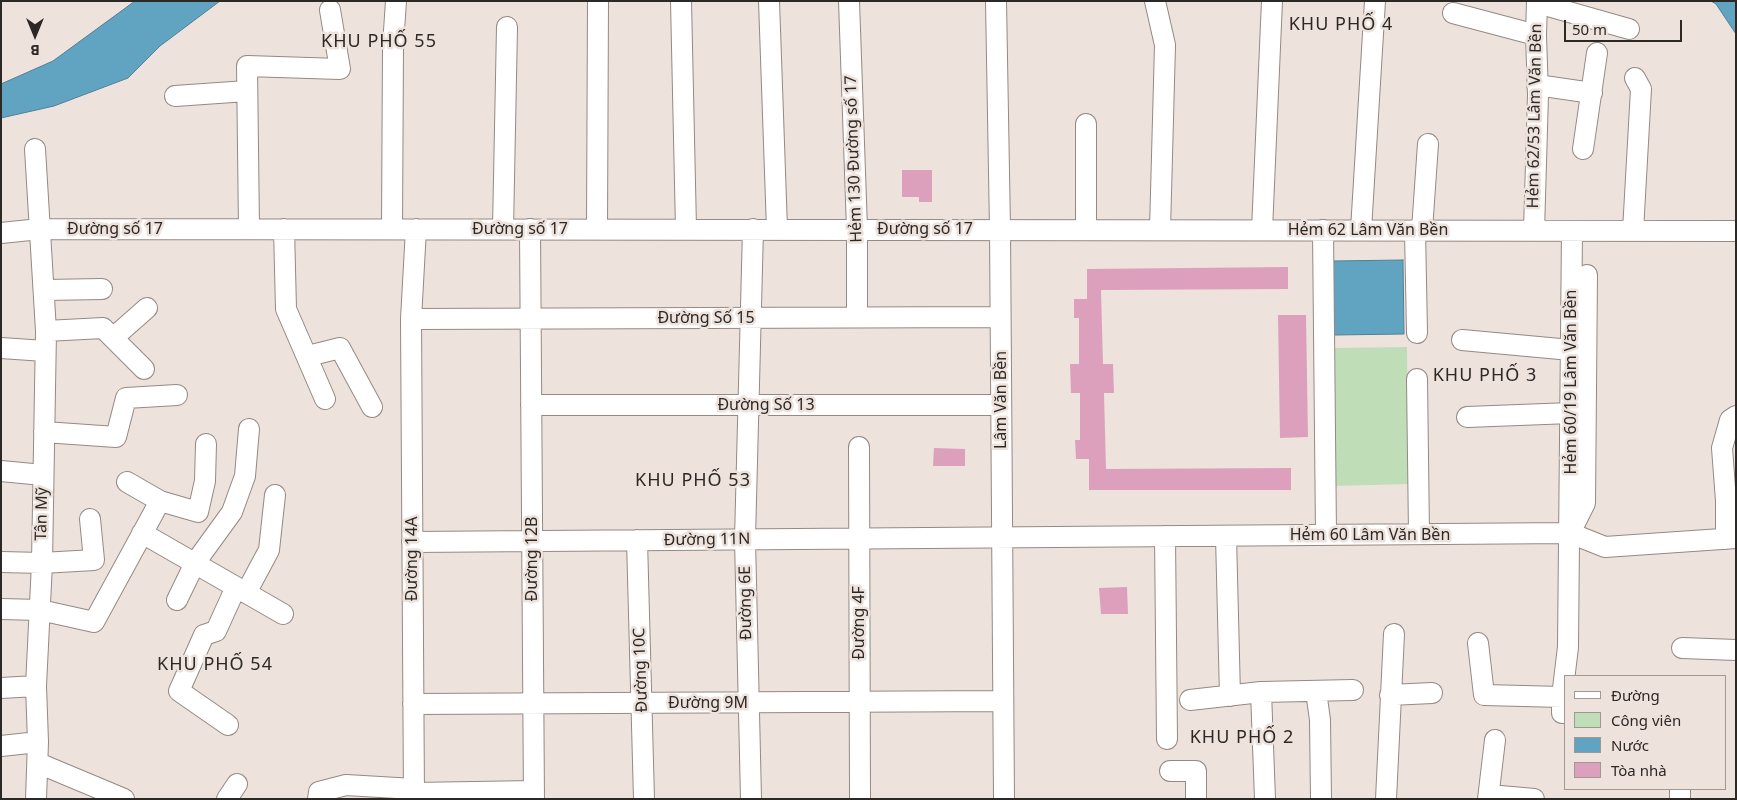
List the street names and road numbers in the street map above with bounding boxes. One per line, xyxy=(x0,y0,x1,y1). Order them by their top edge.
street label: Hẻm 62/53 Lâm Văn Bền xyxy=(1524,23,1546,209)
street label: Hẻm 130 Đường số 17 xyxy=(841,75,867,243)
street label: Đường số 17 xyxy=(67,219,163,239)
street label: Đường số 17 xyxy=(472,219,568,239)
street label: Đường số 17 xyxy=(877,219,973,239)
street label: Hẻm 62 Lâm Văn Bền xyxy=(1288,220,1448,240)
street label: Hẻm 60/19 Lâm Văn Bền xyxy=(1561,290,1581,474)
street label: Đường Số 15 xyxy=(657,308,755,328)
street label: Lâm Văn Bền xyxy=(991,351,1011,449)
street label: Đường Số 13 xyxy=(717,395,815,415)
street label: Tân Mỹ xyxy=(32,487,52,541)
street label: Đường 14A xyxy=(402,517,422,601)
street label: Đường 12B xyxy=(522,517,542,601)
street label: Hẻm 60 Lâm Văn Bền xyxy=(1290,525,1450,545)
street label: Đường 11N xyxy=(664,530,750,550)
street label: Đường 6E xyxy=(736,566,756,640)
street label: Đường 4F xyxy=(849,586,869,660)
street label: Đường 10C xyxy=(630,627,652,713)
street label: Đường 9M xyxy=(668,693,748,713)

